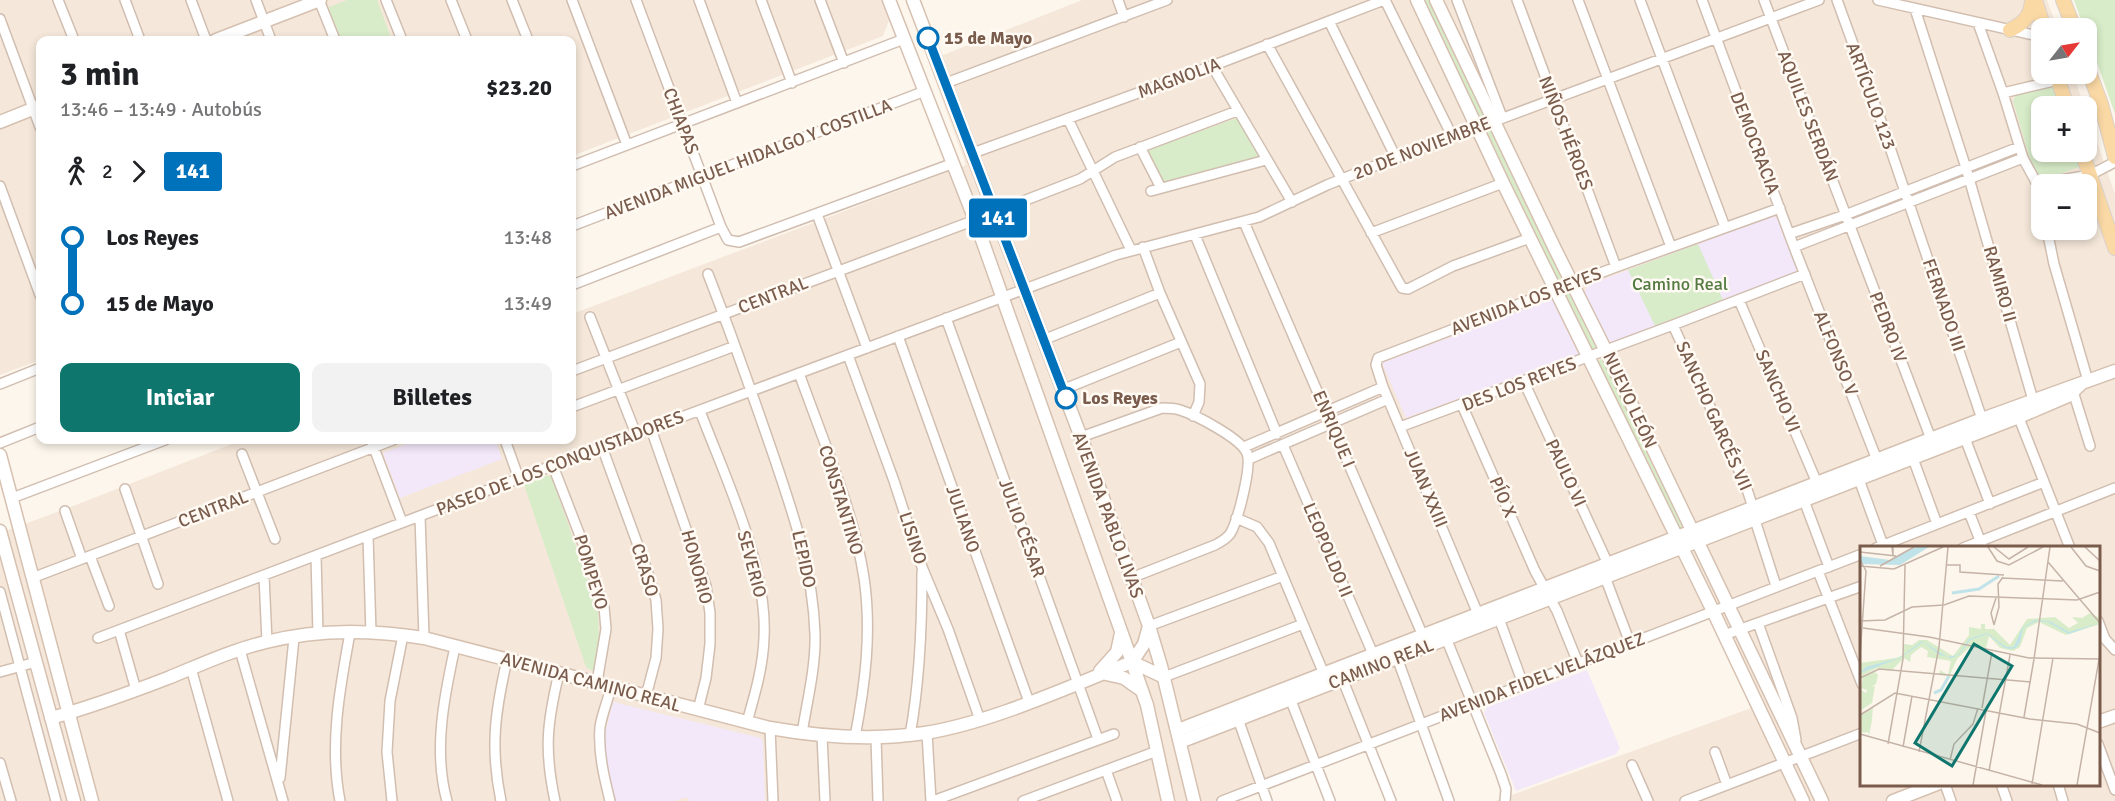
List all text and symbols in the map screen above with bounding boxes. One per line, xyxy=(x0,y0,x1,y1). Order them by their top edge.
north arrow xyxy=(2031,18,2097,84)
map controls xyxy=(2031,18,2097,240)
marker: 15 de Mayo xyxy=(917,27,939,49)
place label: 15 de Mayo xyxy=(944,27,1032,49)
street label: ARTÍCULO 123 xyxy=(1841,39,1901,153)
street label: AQUILES SERDÁN xyxy=(1773,47,1843,185)
street label: MAGNOLIA xyxy=(1135,53,1223,103)
text: 3 min xyxy=(60,54,140,95)
street label: NIÑOS HÉROES xyxy=(1534,73,1598,193)
text: $23.20 xyxy=(486,74,552,101)
street label: CHIAPAS xyxy=(658,85,704,157)
street label: DEMOCRACIA xyxy=(1725,89,1785,197)
street label: AVENIDA MIGUEL HIDALGO Y COSTILLA xyxy=(601,94,895,224)
button: + xyxy=(2031,96,2097,162)
text: 13:46 – 13:49 · Autobús xyxy=(60,97,262,122)
street label: 20 DE NOVIEMBRE xyxy=(1350,112,1494,184)
icon: walk xyxy=(60,155,93,188)
icon: forward xyxy=(122,155,155,188)
text: 141 xyxy=(176,158,210,184)
text: 2 xyxy=(102,159,113,184)
button: − xyxy=(2031,174,2097,240)
line badge: 141 xyxy=(964,198,1032,238)
text: 141 xyxy=(981,205,1015,231)
text: Los Reyes xyxy=(106,224,199,251)
text: 13:48 xyxy=(503,225,552,250)
street label: RAMIRO II xyxy=(1979,243,2021,325)
street label: FERNADO III xyxy=(1918,256,1970,354)
street label: AVENIDA LOS REYES xyxy=(1448,262,1604,340)
street label: CENTRAL xyxy=(735,272,811,318)
park label: Camino Real xyxy=(1632,273,1728,295)
street label: PEDRO IV xyxy=(1864,288,1912,366)
text: 15 de Mayo xyxy=(106,290,214,317)
text: 13:49 xyxy=(503,291,552,316)
street label: ALFONSO V xyxy=(1809,307,1863,399)
street label: SANCHO GARCÉS VII xyxy=(1671,338,1757,494)
street label: SANCHO VI xyxy=(1751,346,1805,436)
street label: NUEVO LEÓN xyxy=(1598,348,1662,452)
street label: DES LOS REYES xyxy=(1459,352,1579,416)
button: Iniciar xyxy=(60,363,300,432)
button: Billetes xyxy=(312,363,552,432)
marker: Los Reyes xyxy=(1055,387,1077,409)
place label: Los Reyes xyxy=(1082,387,1158,409)
street label: ENRIQUE I xyxy=(1308,387,1360,471)
street label: PASEO DE LOS CONQUISTADORES xyxy=(433,406,687,520)
street label: AVENIDA PABLO LIVAS xyxy=(1068,429,1148,601)
street label: PAULO VI xyxy=(1541,436,1591,510)
street label: CONSTANTINO xyxy=(814,442,868,558)
street label: JUAN XXIII xyxy=(1399,445,1453,531)
street label: PÍO X xyxy=(1485,473,1521,521)
street label: JULIO CÉSAR xyxy=(994,476,1050,580)
street label: JULIANO xyxy=(941,482,985,556)
street label: CENTRAL xyxy=(175,486,251,532)
street label: LEOPOLDO II xyxy=(1298,499,1358,601)
street label: LISINO xyxy=(894,509,932,567)
street label: HONORIO xyxy=(677,527,717,607)
street label: SEVERIO xyxy=(732,528,772,600)
street label: LEPIDO xyxy=(787,528,821,590)
street label: POMPEYO xyxy=(569,532,613,612)
street label: CRASO xyxy=(627,541,663,599)
inset map xyxy=(1860,546,2100,786)
street label: AVENIDA FIDEL VELÁZQUEZ xyxy=(1436,628,1648,726)
street label: CAMINO REAL xyxy=(1325,634,1437,694)
street label: AVENIDA CAMINO REAL xyxy=(499,647,683,717)

